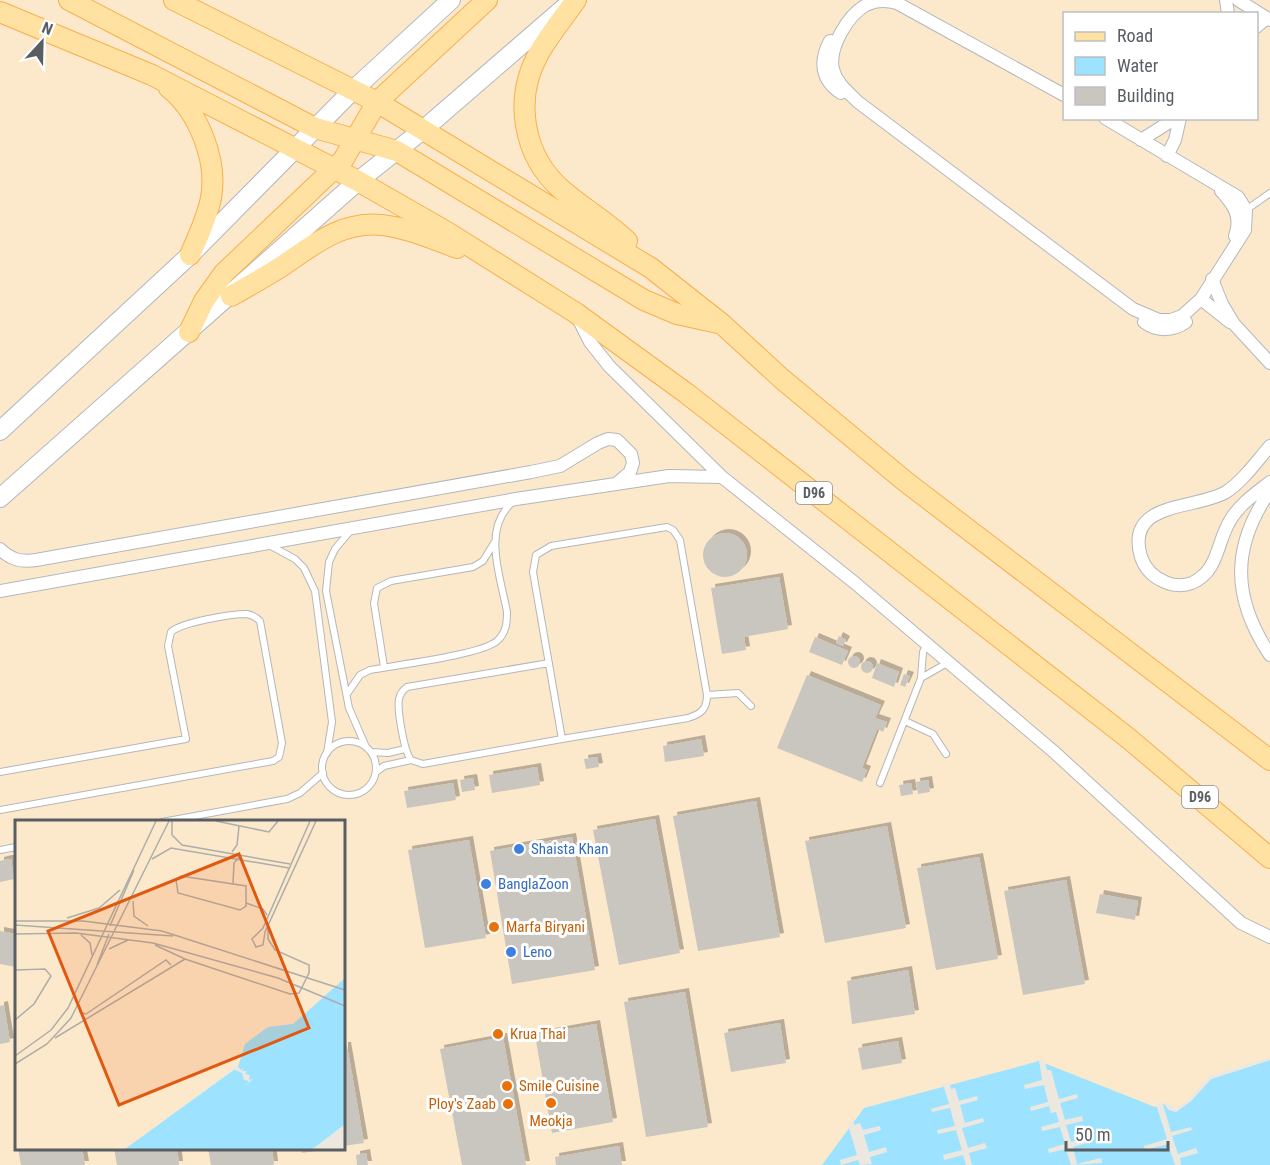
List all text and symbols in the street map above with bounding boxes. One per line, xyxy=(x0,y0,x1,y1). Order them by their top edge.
north arrow xyxy=(12,12,72,72)
legend xyxy=(1063,12,1258,120)
text: N xyxy=(39,18,56,39)
text: Road xyxy=(1117,25,1153,46)
text: Water xyxy=(1117,55,1159,76)
text: Building xyxy=(1117,85,1174,106)
road number: D96 xyxy=(796,482,832,504)
road number: D96 xyxy=(1182,786,1218,808)
inset map xyxy=(15,820,345,1150)
place label: Shaista Khan xyxy=(531,840,608,858)
marker: Shaista Khan xyxy=(512,842,526,856)
place label: BanglaZoon xyxy=(498,875,569,893)
marker: BanglaZoon xyxy=(479,877,493,891)
place label: Marfa Biryani xyxy=(506,918,585,936)
marker: Marfa Biryani xyxy=(487,920,501,934)
place label: Leno xyxy=(523,943,552,961)
marker: Leno xyxy=(504,945,518,959)
place label: Krua Thai xyxy=(510,1025,566,1043)
marker: Krua Thai xyxy=(491,1027,505,1041)
place label: Smile Cuisine xyxy=(519,1077,599,1095)
marker: Smile Cuisine xyxy=(500,1079,514,1093)
place label: Ploy's Zaab xyxy=(429,1095,496,1113)
marker: Meokja xyxy=(544,1096,558,1110)
marker: Ploy's Zaab xyxy=(501,1097,515,1111)
place label: Meokja xyxy=(529,1112,573,1130)
scale bar xyxy=(1066,1114,1168,1152)
text: 50 m xyxy=(1075,1124,1110,1145)

